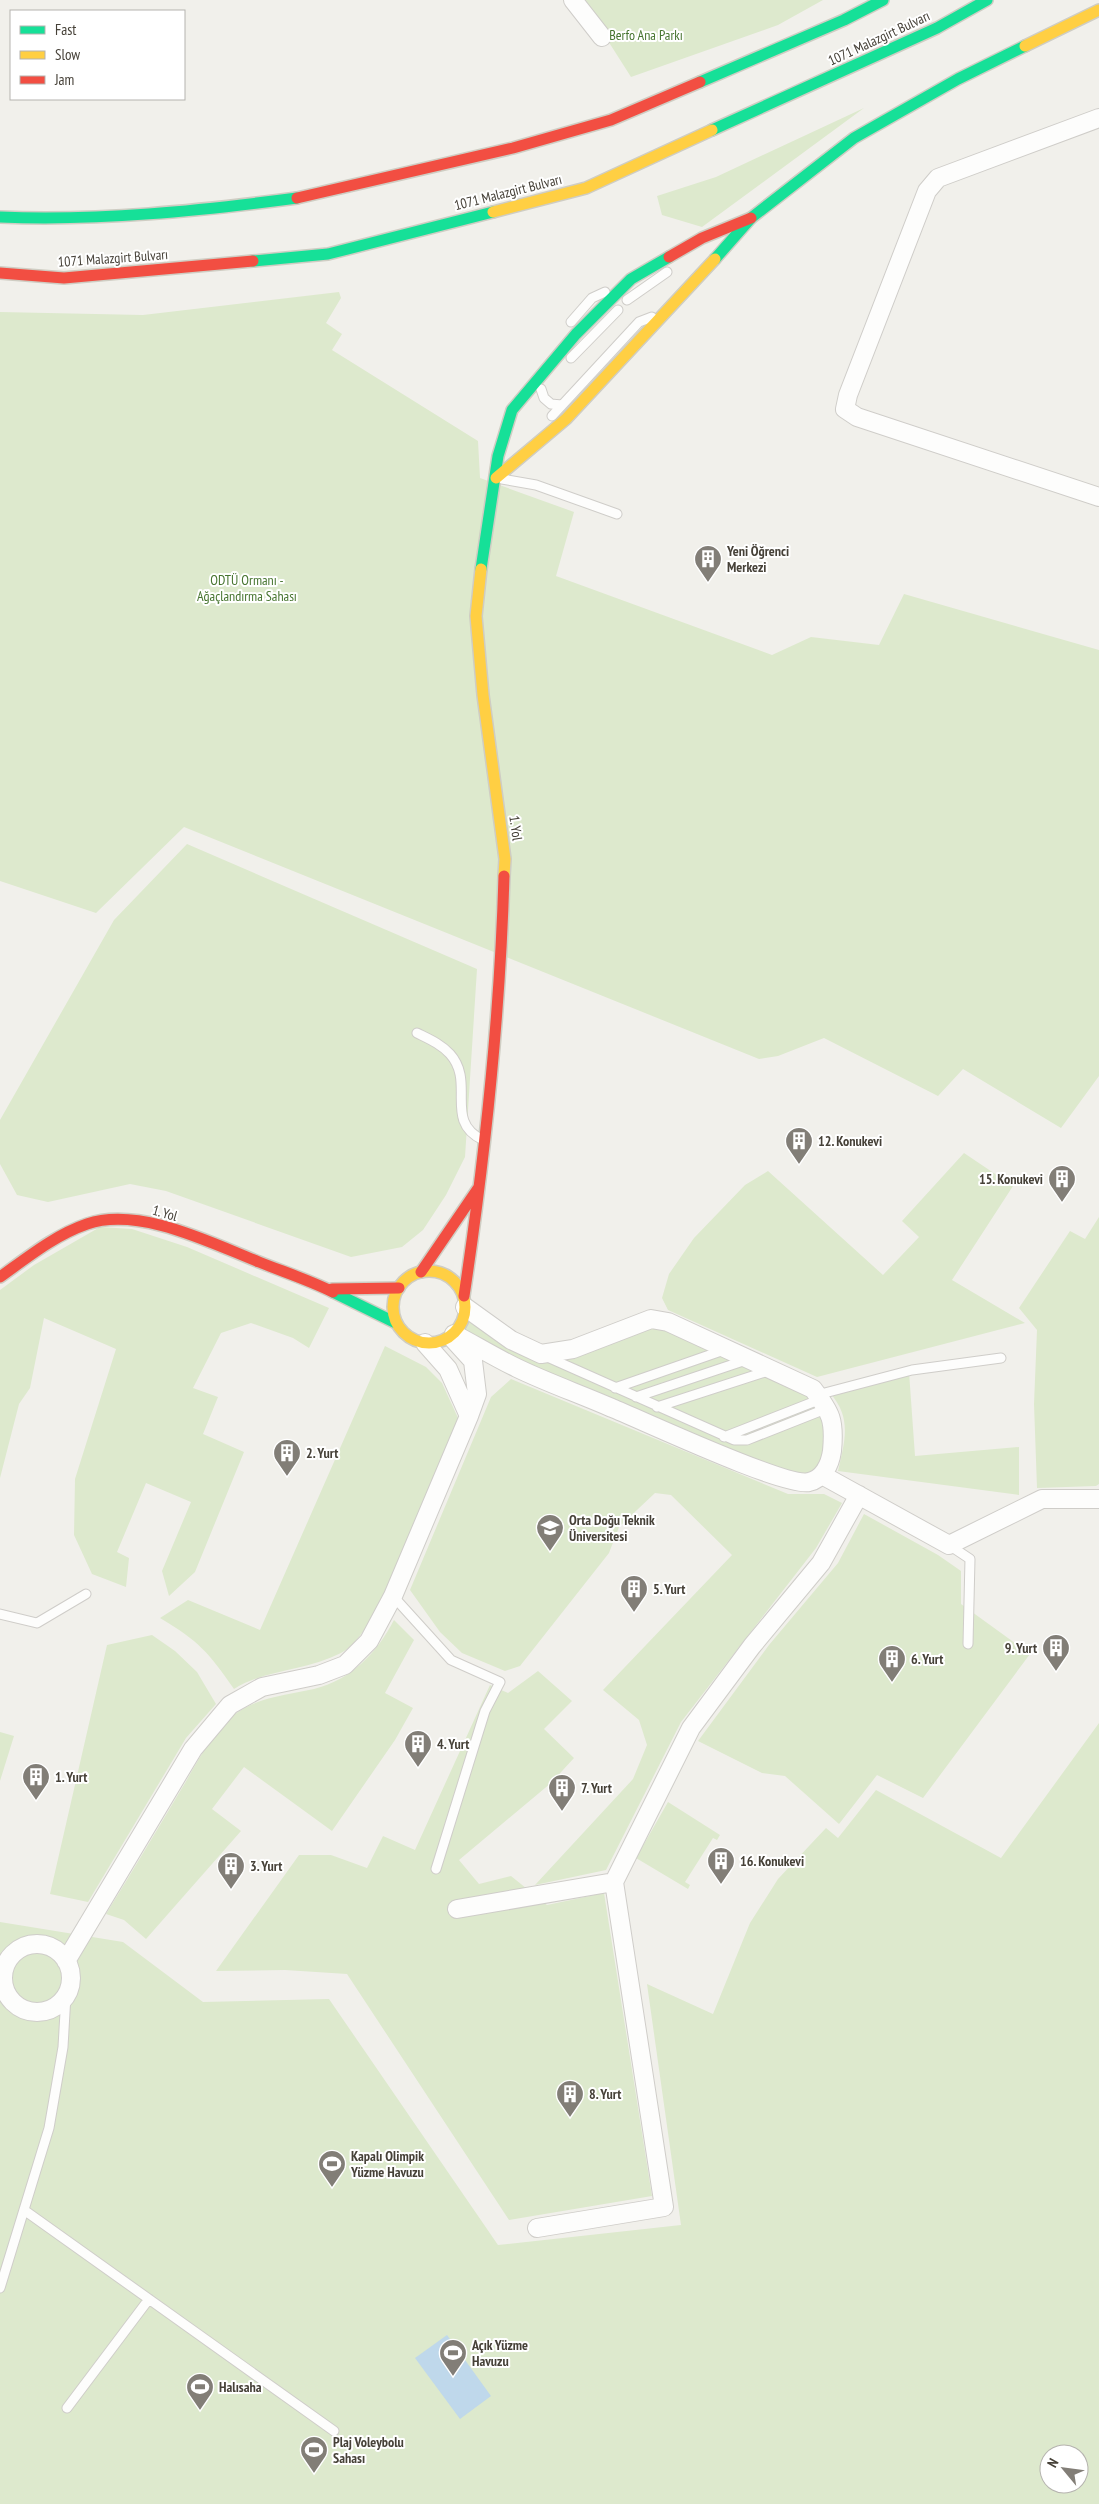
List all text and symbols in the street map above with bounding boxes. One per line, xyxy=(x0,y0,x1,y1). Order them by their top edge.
street label: 1071 Malazgirt Bulvarı xyxy=(825,7,933,69)
legend xyxy=(10,10,185,100)
text: Fast xyxy=(55,20,76,39)
park label: Berfo Ana Parkı xyxy=(609,26,683,44)
text: Slow xyxy=(55,45,80,64)
text: Jam xyxy=(54,70,74,89)
street label: 1071 Malazgirt Bulvarı xyxy=(452,170,564,214)
street label: 1071 Malazgirt Bulvarı xyxy=(57,245,169,271)
place label: Yeni Öğrenci Merkezi xyxy=(726,542,789,576)
building icon: Yeni Öğrenci Merkezi xyxy=(693,544,723,583)
park label: ODTÜ Ormanı - Ağaçlandırma Sahası xyxy=(197,571,297,605)
street label: 1. Yol xyxy=(505,814,527,842)
building icon: 12. Konukevi xyxy=(784,1126,814,1165)
place label: 12. Konukevi xyxy=(818,1132,882,1150)
building icon: 15. Konukevi xyxy=(1047,1164,1077,1203)
place label: 15. Konukevi xyxy=(979,1170,1043,1188)
street label: 1. Yol xyxy=(150,1201,180,1225)
building icon: 2. Yurt xyxy=(272,1438,302,1477)
place label: 2. Yurt xyxy=(306,1444,338,1462)
place label: Orta Doğu Teknik Üniversitesi xyxy=(569,1511,655,1545)
school or university icon: Orta Doğu Teknik Üniversitesi xyxy=(535,1513,565,1552)
building icon: 5. Yurt xyxy=(619,1574,649,1613)
place label: 5. Yurt xyxy=(653,1580,685,1598)
building icon: 9. Yurt xyxy=(1041,1633,1071,1672)
place label: 9. Yurt xyxy=(1005,1639,1037,1657)
building icon: 6. Yurt xyxy=(877,1644,907,1683)
place label: 6. Yurt xyxy=(911,1650,943,1668)
building icon: 4. Yurt xyxy=(403,1729,433,1768)
place label: 4. Yurt xyxy=(437,1735,469,1753)
building icon: 1. Yurt xyxy=(21,1762,51,1801)
place label: 1. Yurt xyxy=(55,1768,87,1786)
building icon: 7. Yurt xyxy=(547,1773,577,1812)
place label: 7. Yurt xyxy=(581,1779,612,1797)
building icon: 16. Konukevi xyxy=(706,1846,736,1885)
building icon: 3. Yurt xyxy=(216,1851,246,1890)
place label: 16. Konukevi xyxy=(740,1852,804,1870)
place label: 3. Yurt xyxy=(250,1857,282,1875)
building icon: 8. Yurt xyxy=(555,2079,585,2118)
place label: 8. Yurt xyxy=(589,2085,621,2103)
place label: Kapalı Olimpik Yüzme Havuzu xyxy=(350,2147,424,2181)
sports icon: Kapalı Olimpik Yüzme Havuzu xyxy=(317,2149,347,2188)
place label: Açık Yüzme Havuzu xyxy=(471,2336,528,2370)
sports icon: Açık Yüzme Havuzu xyxy=(438,2338,468,2377)
sports icon: Halısaha xyxy=(185,2372,215,2411)
place label: Halısaha xyxy=(219,2378,262,2396)
place label: Plaj Voleybolu Sahası xyxy=(333,2433,404,2467)
sports icon: Plaj Voleybolu Sahası xyxy=(299,2435,329,2474)
north arrow xyxy=(1039,2444,1089,2494)
text: N xyxy=(1043,2455,1062,2470)

